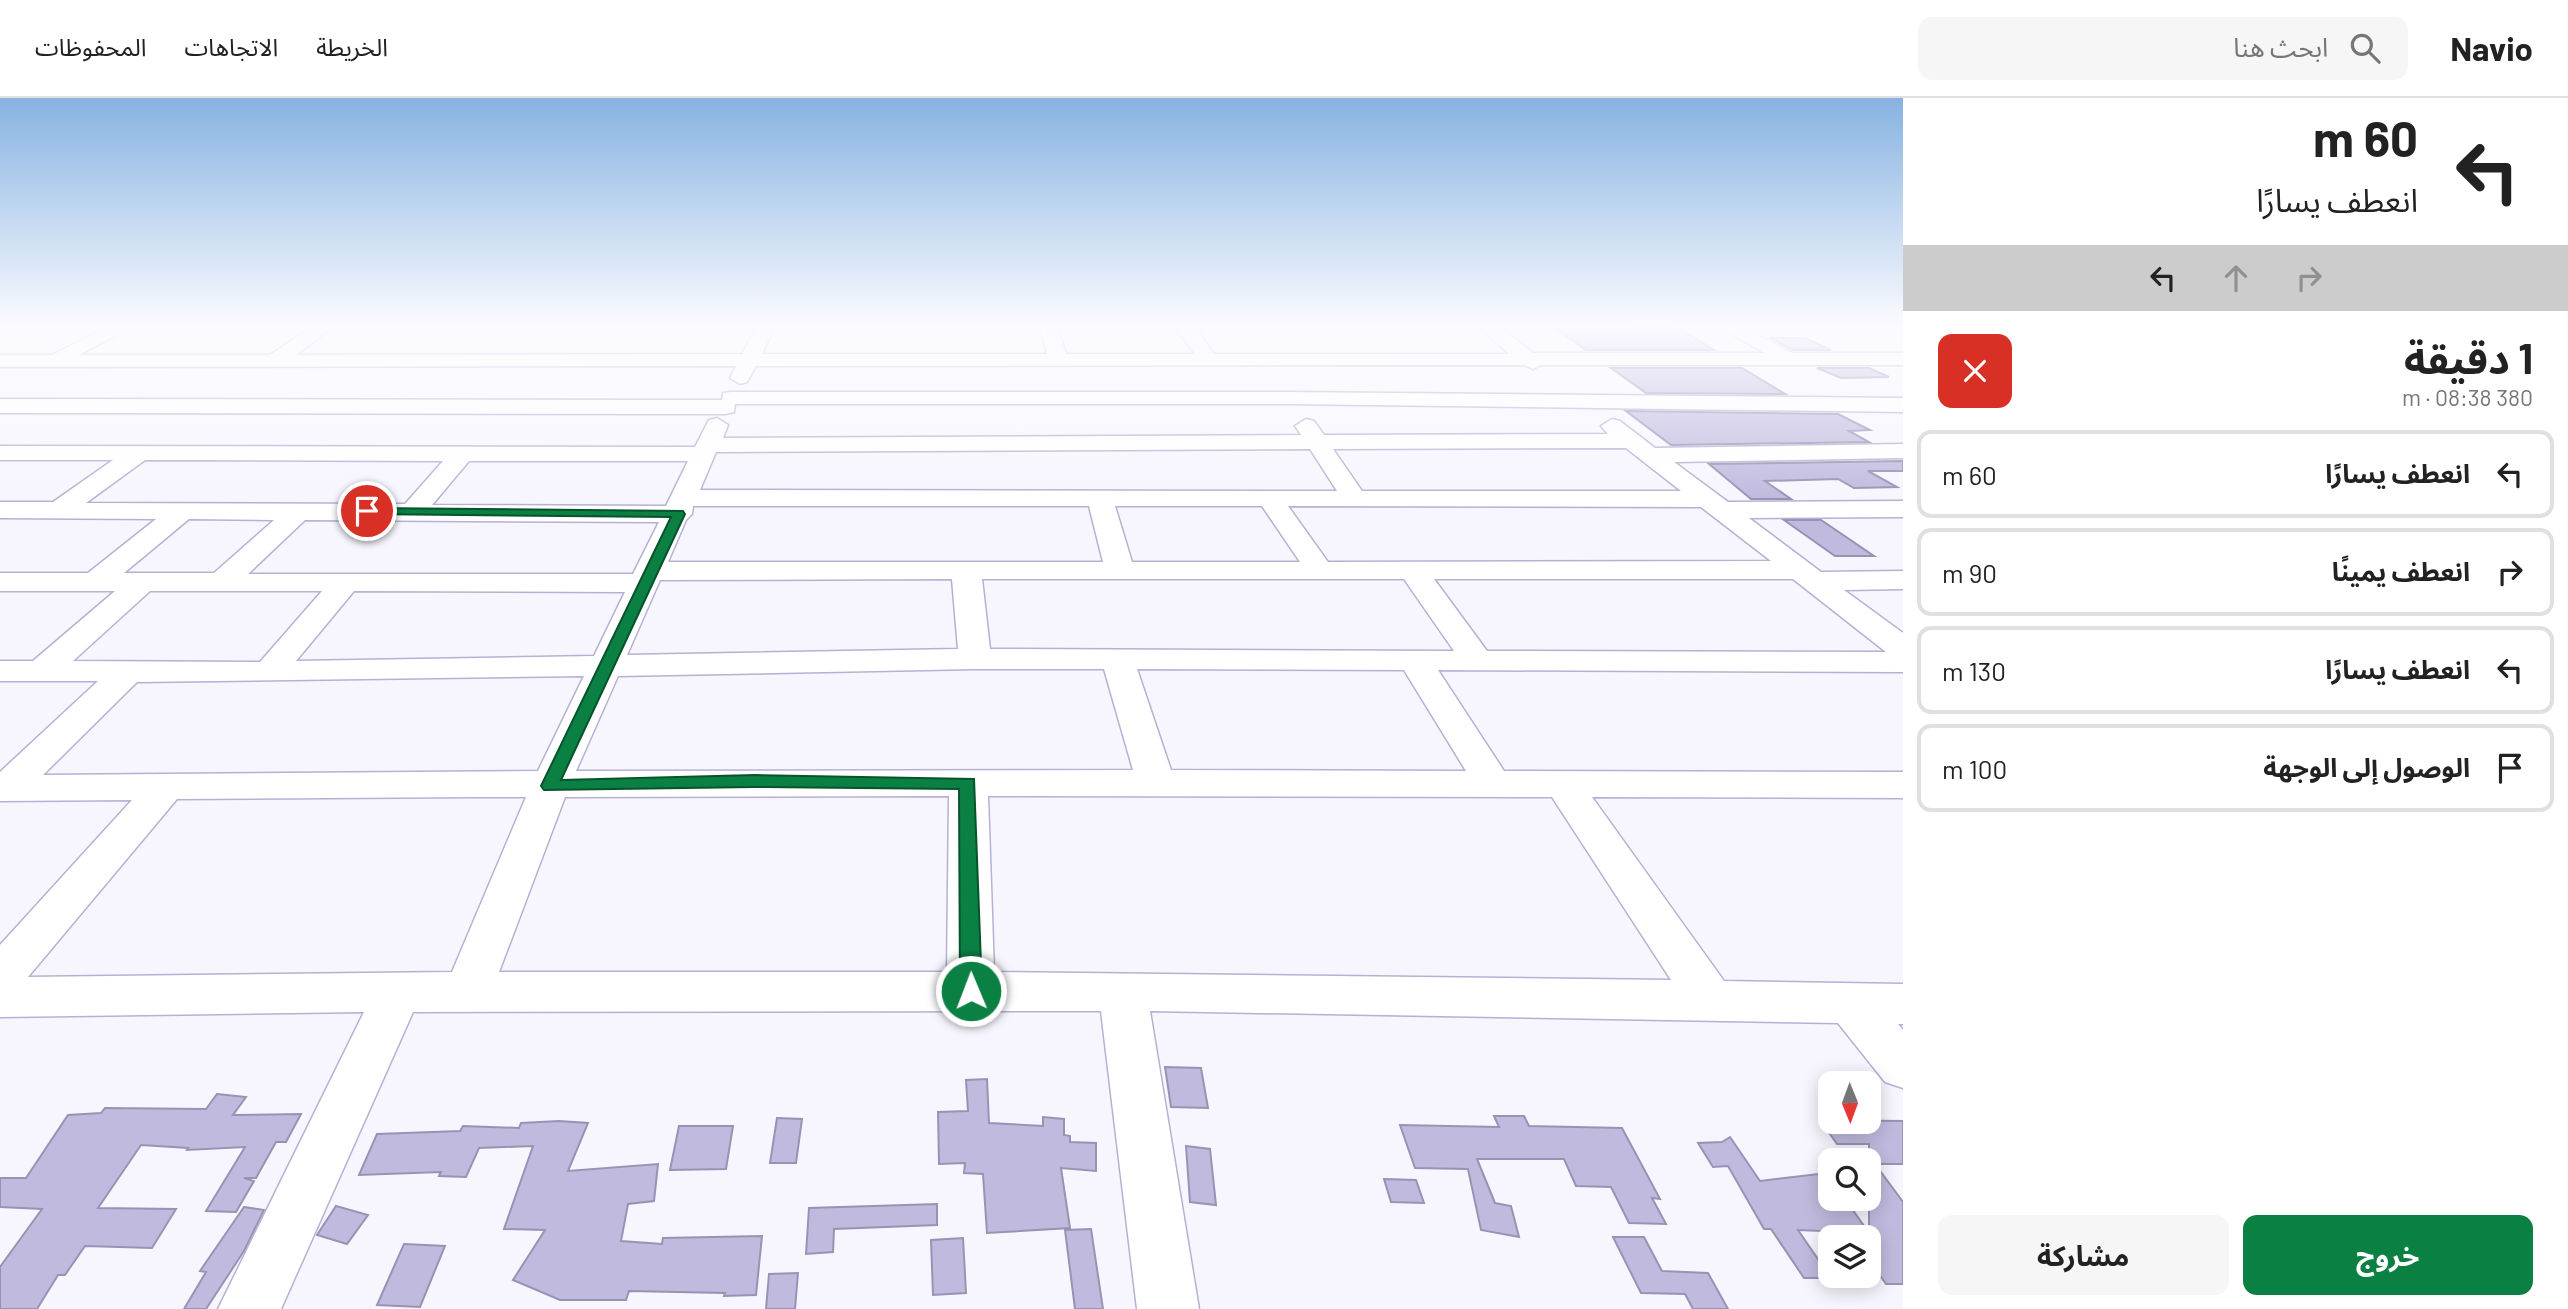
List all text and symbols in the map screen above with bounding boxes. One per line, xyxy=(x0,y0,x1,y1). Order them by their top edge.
search box xyxy=(1918,17,2408,80)
text: Navio xyxy=(2450,28,2533,68)
icon: search xyxy=(2346,29,2384,67)
text: ابحث هنا xyxy=(2233,31,2328,62)
text: المحفوظات xyxy=(35,32,146,61)
text: الاتجاهات xyxy=(184,32,278,61)
text: الخريطة xyxy=(316,32,388,61)
text: 60 m xyxy=(2313,108,2418,167)
icon: left xyxy=(2442,126,2533,217)
text: انعطف يسارًا xyxy=(2256,180,2418,218)
icon: left xyxy=(2144,259,2182,297)
icon: ahead xyxy=(2217,259,2255,297)
icon: right xyxy=(2290,259,2328,297)
text: 1 دقيقة xyxy=(2404,332,2533,382)
button: close xyxy=(1938,334,2012,408)
text: 380 m · 08:38 xyxy=(2402,383,2533,411)
icon: left xyxy=(2491,455,2529,493)
text: انعطف يسارًا xyxy=(2325,457,2470,488)
text: 60 m xyxy=(1942,459,1997,490)
pin xyxy=(337,481,397,541)
icon: arrive xyxy=(348,492,386,530)
icon: right xyxy=(2491,553,2529,591)
text: انعطف يمينًا xyxy=(2332,555,2470,586)
text: 90 m xyxy=(1942,557,1997,588)
icon: left xyxy=(2491,651,2529,689)
text: انعطف يسارًا xyxy=(2325,653,2470,684)
text: 130 m xyxy=(1942,655,2006,686)
icon: arrive xyxy=(2491,749,2529,787)
text: الوصول إلى الوجهة xyxy=(2263,751,2470,782)
text: 100 m xyxy=(1942,753,2007,784)
position arrow xyxy=(934,954,1008,1028)
north arrow xyxy=(1818,1071,1881,1134)
map controls xyxy=(1818,1071,1881,1288)
button: search xyxy=(1818,1148,1881,1211)
button: مشاركة xyxy=(1938,1215,2229,1295)
button: خروج xyxy=(2243,1215,2533,1295)
button: layers xyxy=(1818,1225,1881,1288)

